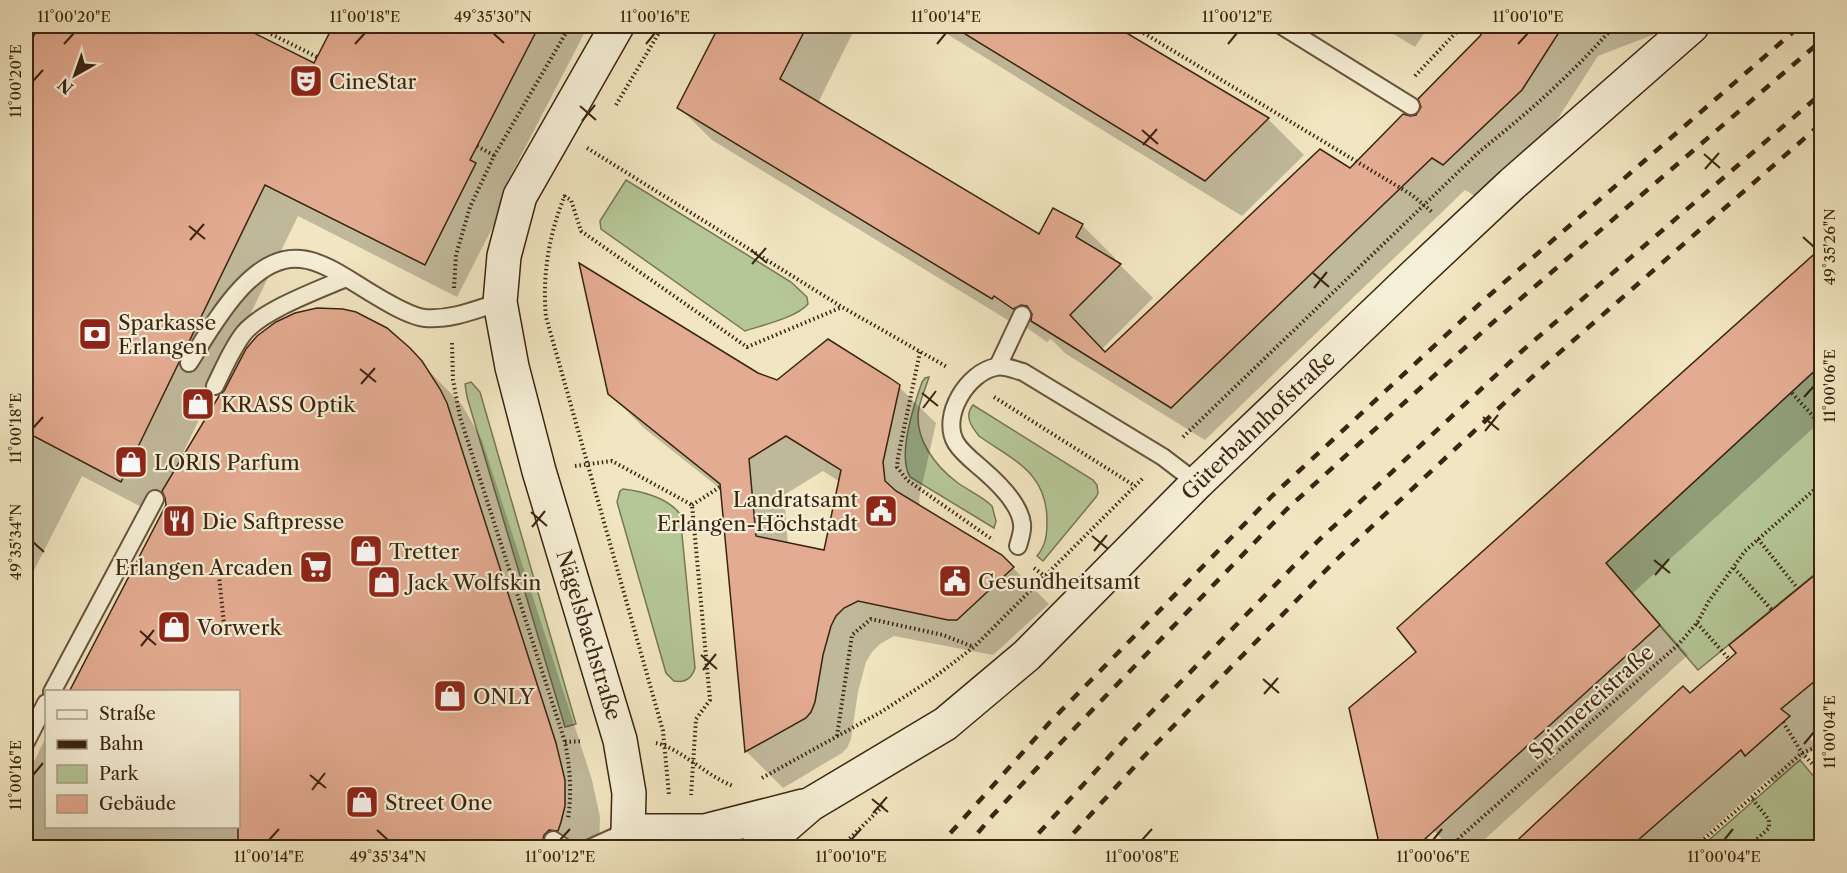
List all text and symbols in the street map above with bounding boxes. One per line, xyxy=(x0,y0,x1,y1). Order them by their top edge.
text: 11°00'20"E xyxy=(37,7,111,26)
text: 11°00'18"E xyxy=(330,7,400,26)
text: 49°35'30"N xyxy=(454,7,532,26)
text: 11°00'16"E xyxy=(620,7,690,26)
text: 11°00'14"E xyxy=(911,7,981,26)
text: 11°00'12"E xyxy=(1202,7,1272,26)
text: 11°00'10"E xyxy=(1492,7,1564,26)
text: 11°00'20"E xyxy=(6,44,25,118)
north arrow xyxy=(45,45,105,105)
theatre icon: CineStar xyxy=(288,63,324,99)
place label: CineStar xyxy=(329,69,417,94)
text: N xyxy=(54,74,77,99)
text: 49°35'26"N xyxy=(1820,208,1839,286)
place label: Sparkasse Erlangen xyxy=(118,310,216,359)
bank icon: Sparkasse Erlangen xyxy=(77,316,113,352)
street label: Güterbahnhofstraße xyxy=(1176,345,1340,505)
text: 11°00'06"E xyxy=(1820,349,1839,423)
shop icon: KRASS Optik xyxy=(180,386,216,422)
place label: KRASS Optik xyxy=(221,392,356,417)
text: 11°00'18"E xyxy=(6,393,25,463)
shop icon: LORIS Parfum xyxy=(113,444,149,480)
place label: LORIS Parfum xyxy=(154,450,300,475)
place label: Landratsamt Erlangen-Höchstadt xyxy=(657,487,859,536)
public building icon: Landratsamt Erlangen-Höchstadt xyxy=(863,493,899,529)
restaurant icon: Die Saftpresse xyxy=(161,503,197,539)
text: 49°35'34"N xyxy=(6,504,25,580)
place label: Die Saftpresse xyxy=(202,509,344,534)
shop icon: Tretter xyxy=(348,533,384,569)
place label: Tretter xyxy=(389,539,459,564)
street label: Nägelsbachstraße xyxy=(551,547,627,723)
supermarket icon: Erlangen Arcaden xyxy=(298,549,334,585)
place label: Erlangen Arcaden xyxy=(115,555,293,580)
public building icon: Gesundheitsamt xyxy=(937,563,973,599)
shop icon: Jack Wolfskin xyxy=(366,564,402,600)
place label: Gesundheitsamt xyxy=(978,569,1141,594)
place label: Jack Wolfskin xyxy=(404,570,541,595)
shop icon: Vorwerk xyxy=(156,609,192,645)
place label: Vorwerk xyxy=(196,615,282,640)
street label: Spinnereistraße xyxy=(1523,639,1659,765)
shop icon: ONLY xyxy=(432,678,468,714)
place label: ONLY xyxy=(473,684,536,709)
legend xyxy=(45,690,240,828)
text: 11°00'04"E xyxy=(1820,695,1839,769)
text: Straße xyxy=(99,703,156,725)
text: Bahn xyxy=(99,733,144,755)
text: 11°00'16"E xyxy=(6,740,25,810)
text: Park xyxy=(99,763,140,785)
shop icon: Street One xyxy=(344,784,380,820)
place label: Street One xyxy=(385,790,492,815)
text: Gebäude xyxy=(99,793,176,815)
text: 11°00'14"E xyxy=(234,847,304,866)
text: 49°35'34"N xyxy=(350,847,426,866)
text: 11°00'12"E xyxy=(525,847,595,866)
text: 11°00'10"E xyxy=(815,847,887,866)
text: 11°00'08"E xyxy=(1105,847,1179,866)
text: 11°00'06"E xyxy=(1396,847,1470,866)
text: 11°00'04"E xyxy=(1687,847,1761,866)

